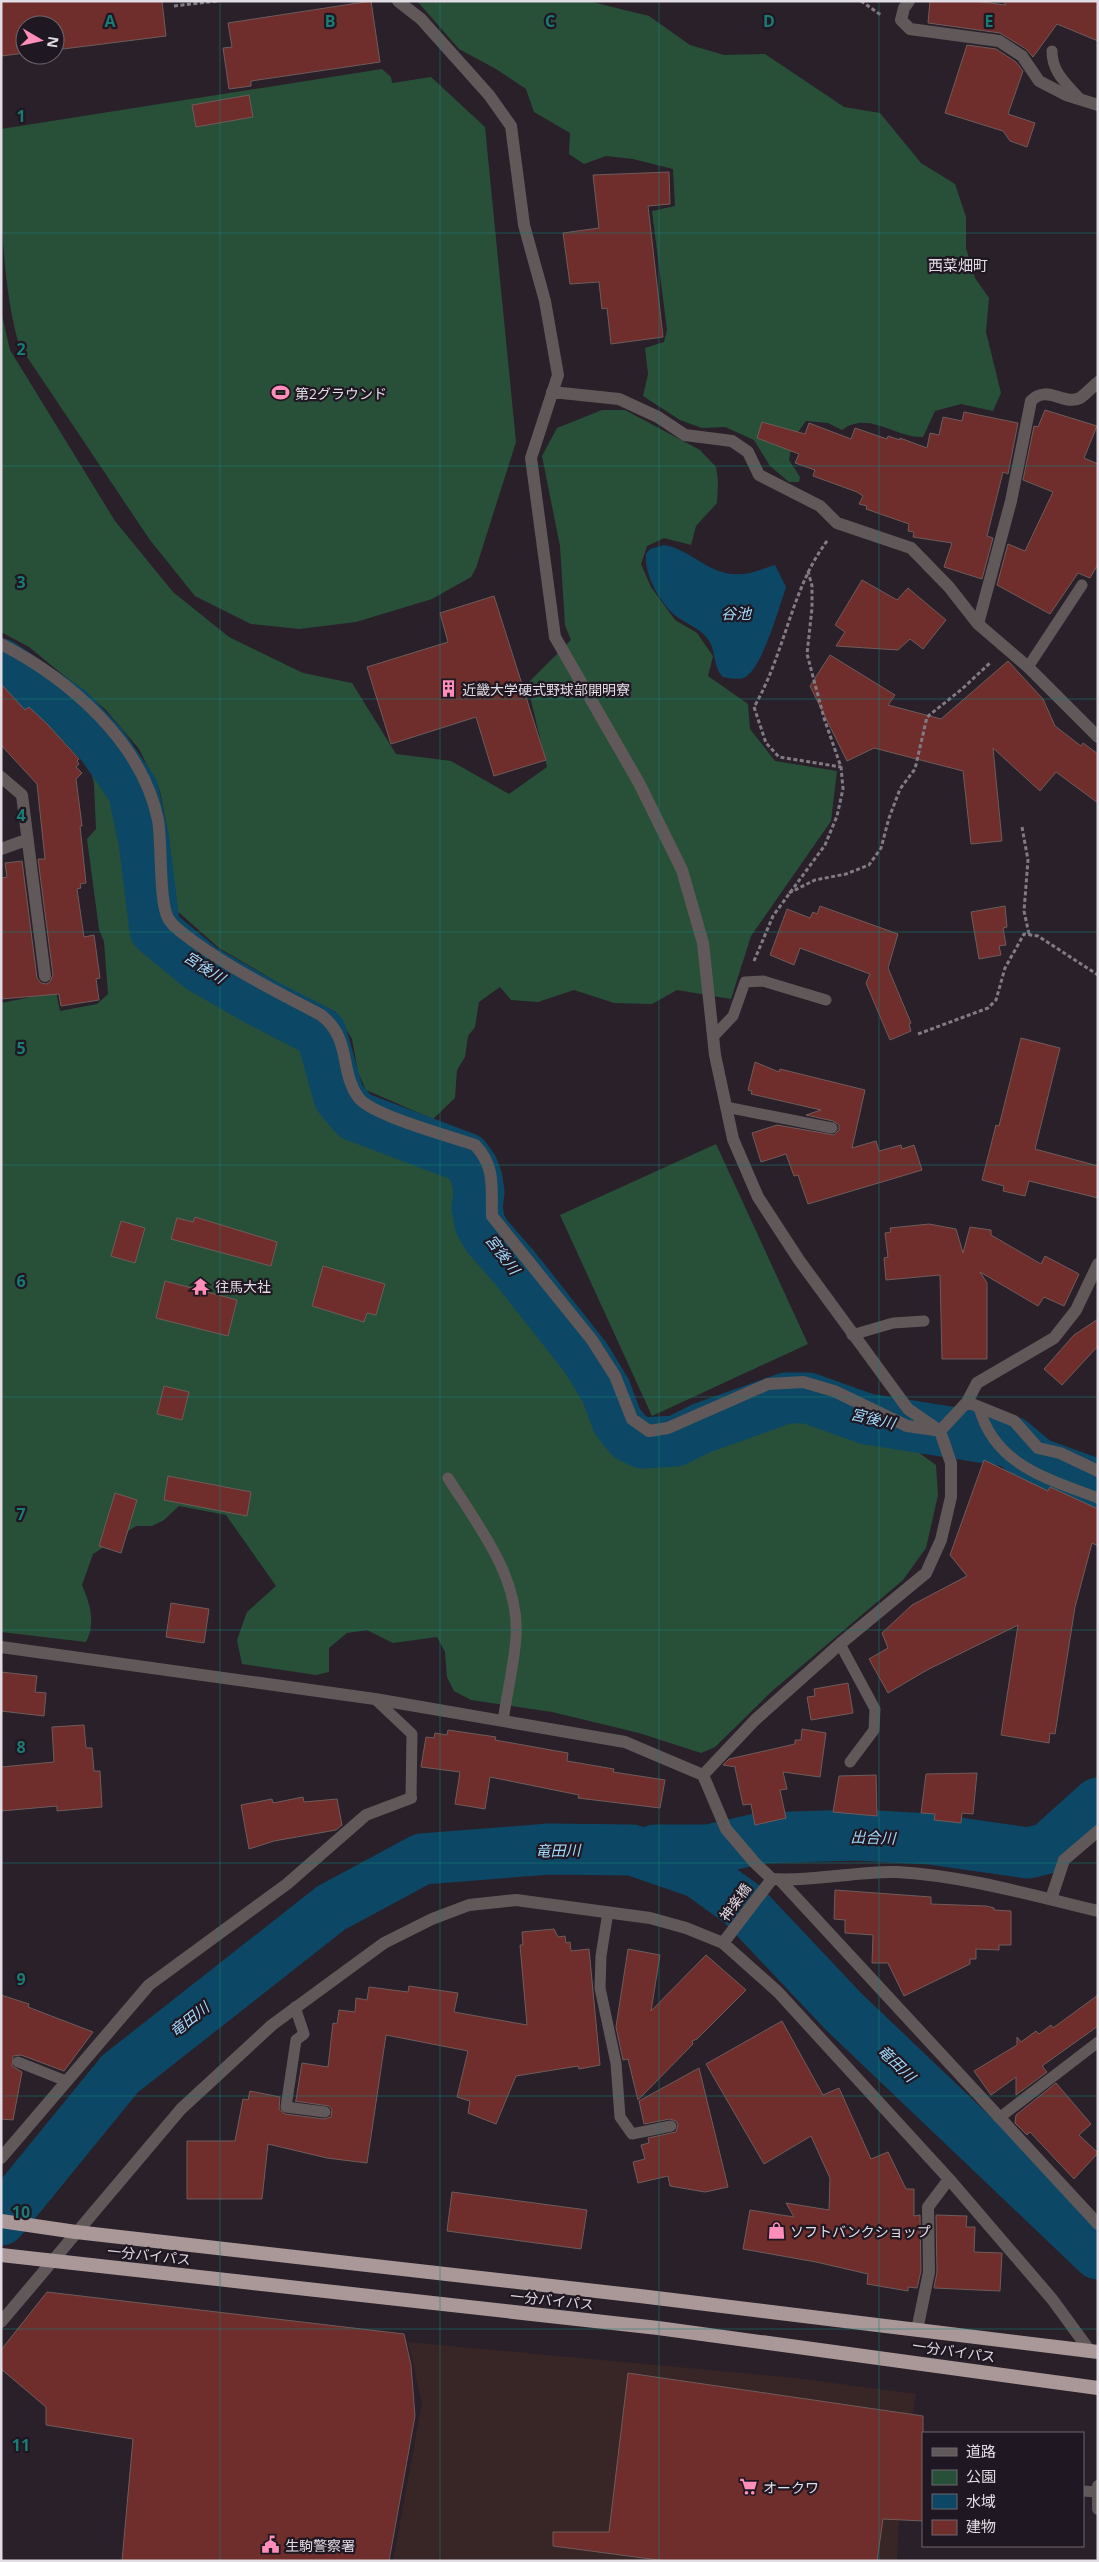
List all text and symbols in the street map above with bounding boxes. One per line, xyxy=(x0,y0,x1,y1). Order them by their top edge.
text: A xyxy=(104,10,116,32)
text: B xyxy=(325,10,335,32)
text: C xyxy=(545,10,555,32)
text: D xyxy=(763,10,775,32)
text: E xyxy=(985,10,994,32)
north arrow xyxy=(15,15,65,65)
text: N xyxy=(43,35,64,49)
text: 1 xyxy=(16,105,26,127)
district label: 西菜畑町 xyxy=(928,255,988,275)
text: 2 xyxy=(16,338,26,360)
sports icon: 第2グラウンド xyxy=(271,383,291,403)
place label: 第2グラウンド xyxy=(295,384,387,403)
text: 3 xyxy=(16,571,26,593)
water label: 谷池 xyxy=(721,603,753,623)
building icon: 近畿大学硬式野球部開明寮 xyxy=(438,679,458,699)
place label: 近畿大学硬式野球部開明寮 xyxy=(462,680,630,699)
text: 4 xyxy=(16,804,26,826)
water label: 宮後川 xyxy=(181,946,231,989)
text: 5 xyxy=(16,1037,26,1059)
water label: 宮後川 xyxy=(481,1230,526,1280)
text: 6 xyxy=(16,1270,26,1292)
temple icon: 往馬大社 xyxy=(191,1276,211,1296)
place label: 往馬大社 xyxy=(215,1277,271,1296)
water label: 宮後川 xyxy=(849,1403,899,1433)
text: 7 xyxy=(16,1503,26,1525)
text: 8 xyxy=(16,1736,26,1758)
water label: 出合川 xyxy=(850,1826,898,1848)
water label: 竜田川 xyxy=(535,1840,583,1860)
street label: 神楽橋 xyxy=(715,1879,755,1925)
text: 9 xyxy=(16,1968,26,1990)
water label: 竜田川 xyxy=(165,1996,214,2041)
water label: 竜田川 xyxy=(874,2040,922,2087)
text: 10 xyxy=(12,2201,30,2223)
shop icon: ソフトバンクショップ xyxy=(766,2221,786,2241)
place label: ソフトバンクショップ xyxy=(790,2222,931,2241)
street label: 一分バイパス xyxy=(106,2241,192,2269)
street label: 一分バイパス xyxy=(509,2286,595,2314)
street label: 一分バイパス xyxy=(911,2336,997,2366)
legend xyxy=(922,2432,1084,2547)
text: 11 xyxy=(12,2434,30,2456)
text: 道路 xyxy=(966,2441,996,2461)
text: 公園 xyxy=(966,2466,996,2486)
supermarket icon: オークワ xyxy=(739,2477,759,2497)
place label: オークワ xyxy=(763,2478,819,2497)
text: 水域 xyxy=(966,2491,996,2511)
text: 建物 xyxy=(966,2516,996,2536)
public building icon: 生駒警察署 xyxy=(261,2535,281,2555)
place label: 生駒警察署 xyxy=(285,2536,355,2555)

